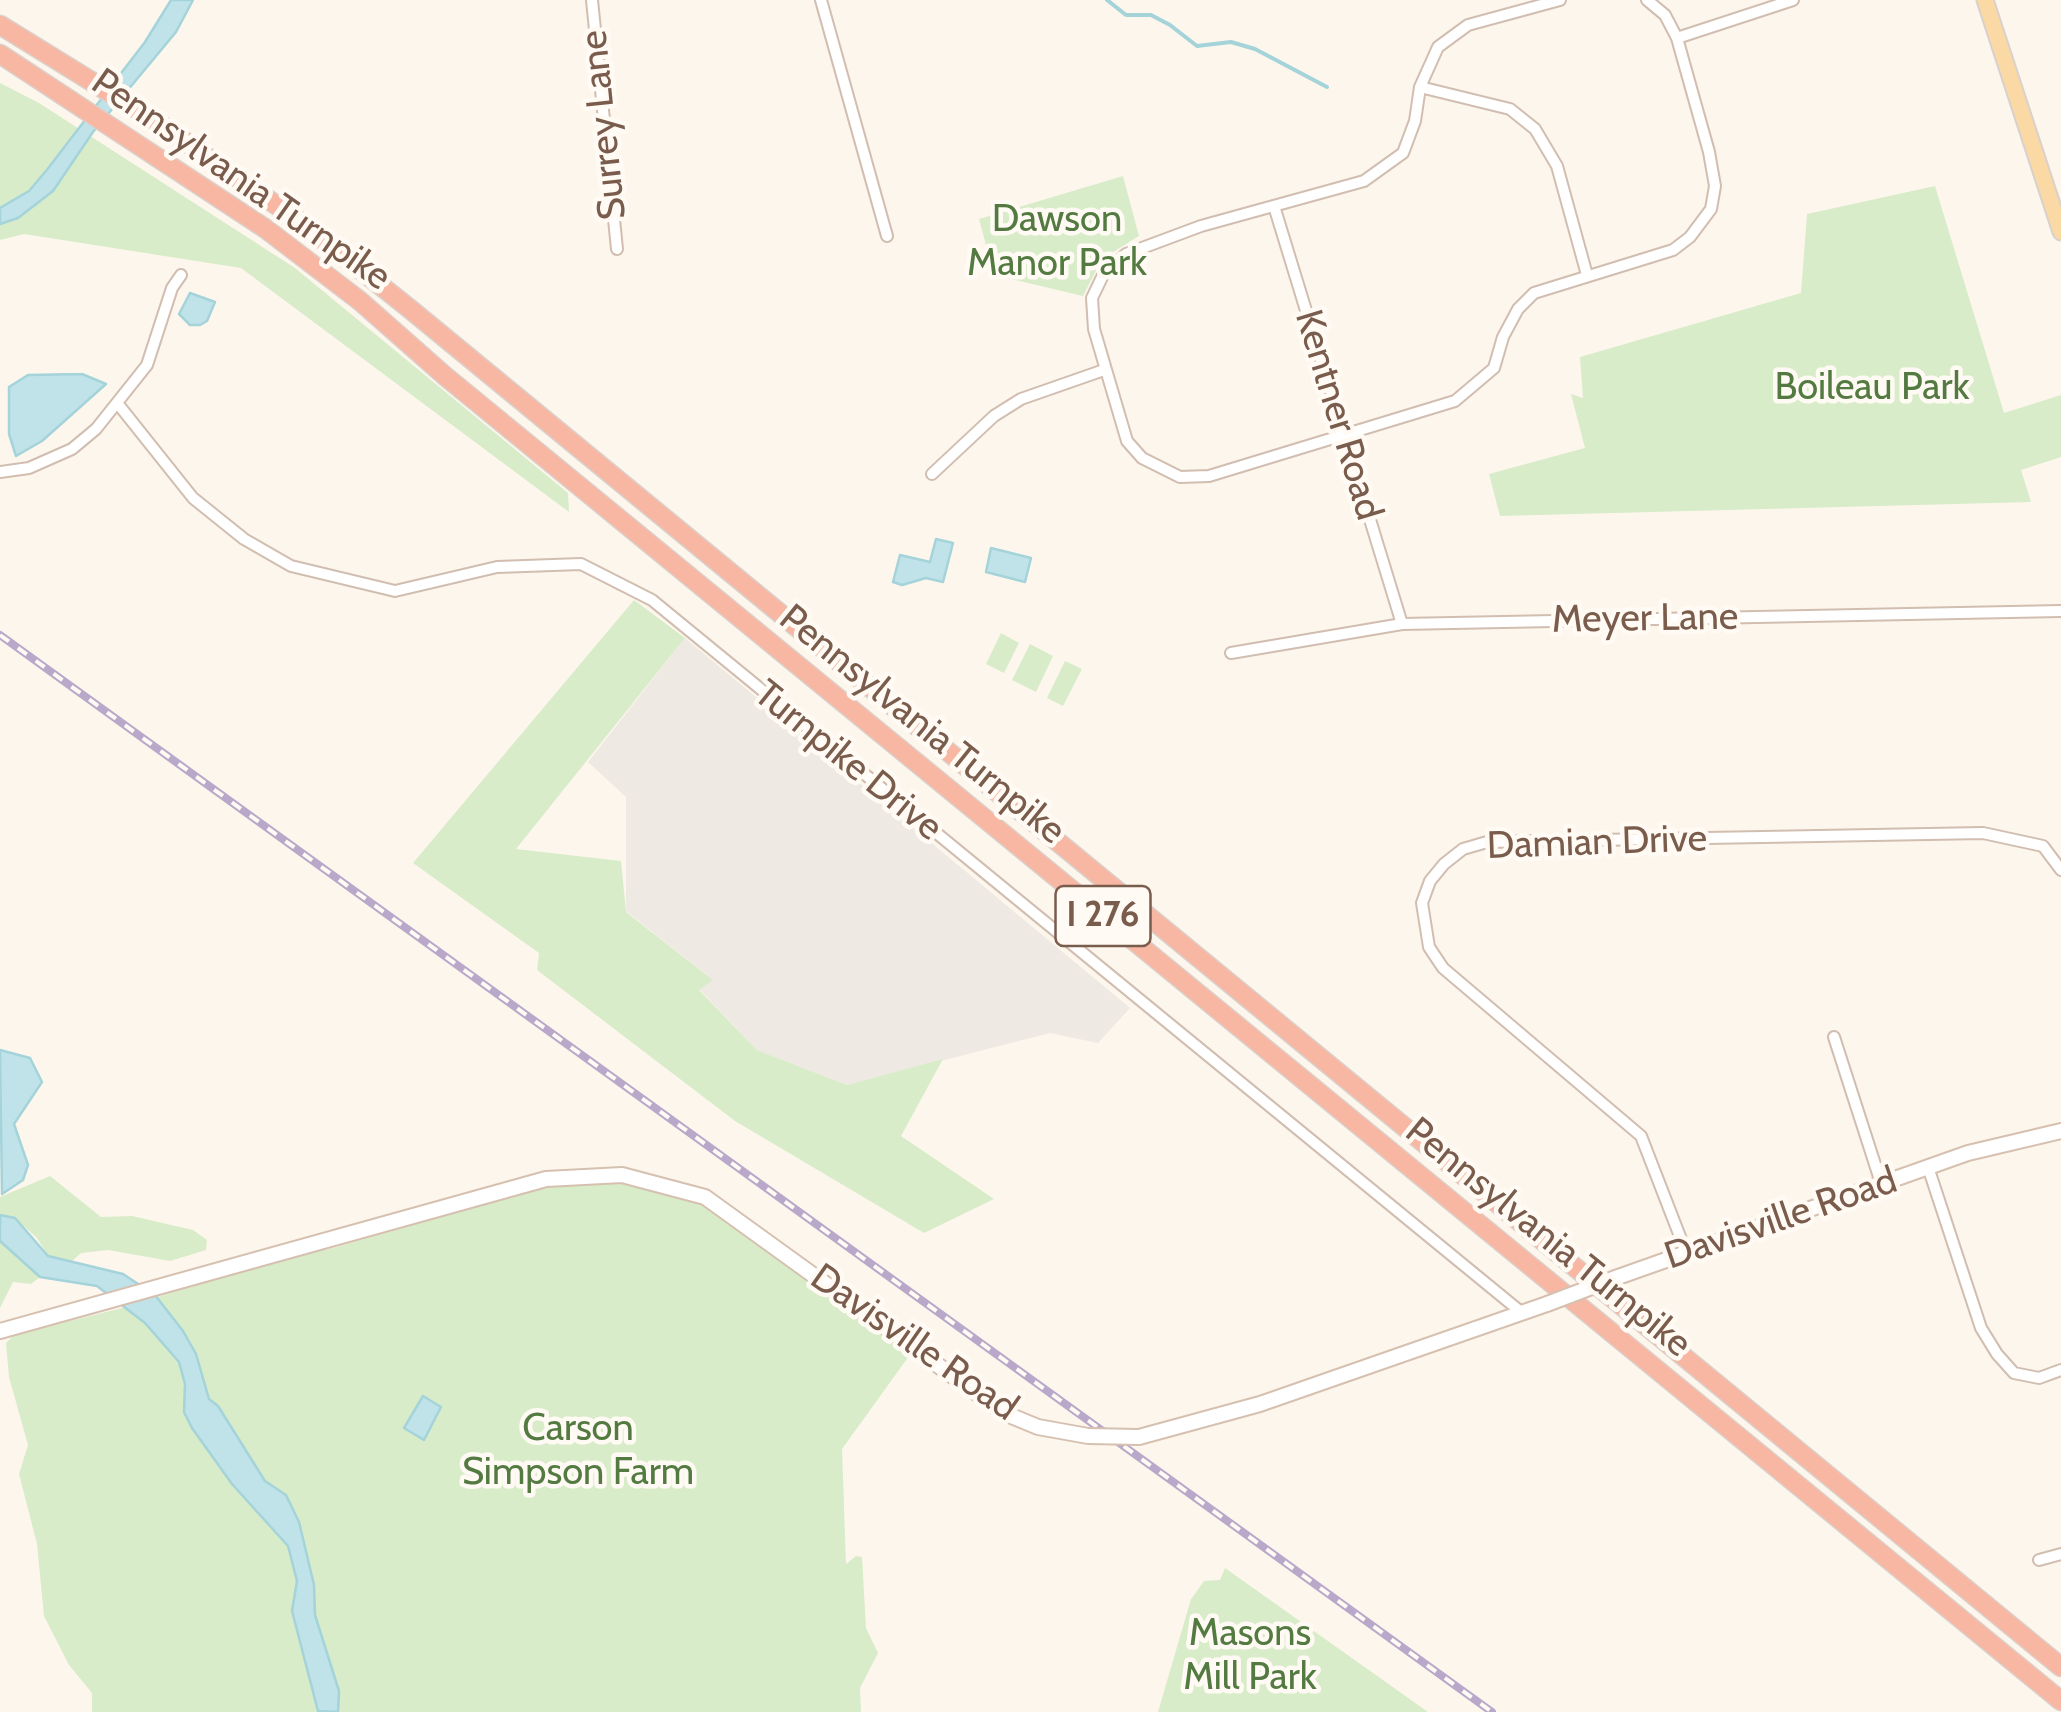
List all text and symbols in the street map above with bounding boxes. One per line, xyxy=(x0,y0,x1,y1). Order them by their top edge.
street label: Surrey Lane xyxy=(571,28,637,222)
street label: Pennsylvania Turnpike xyxy=(83,60,399,300)
park label: Dawson Manor Park xyxy=(967,197,1147,286)
street label: Kentner Road xyxy=(1284,305,1392,525)
park label: Boileau Park xyxy=(1774,365,1970,411)
street label: Meyer Lane xyxy=(1551,595,1739,643)
street label: Pennsylvania Turnpike xyxy=(770,596,1074,854)
street label: Turnpike Drive xyxy=(745,671,951,851)
street label: Damian Drive xyxy=(1486,816,1708,870)
road number: I 276 xyxy=(1056,886,1150,946)
street label: Pennsylvania Turnpike xyxy=(1396,1109,1700,1367)
street label: Davisville Road xyxy=(1659,1158,1903,1280)
street label: Davisville Road xyxy=(802,1255,1026,1431)
park label: Carson Simpson Farm xyxy=(462,1406,694,1496)
park label: Masons Mill Park xyxy=(1183,1611,1317,1700)

